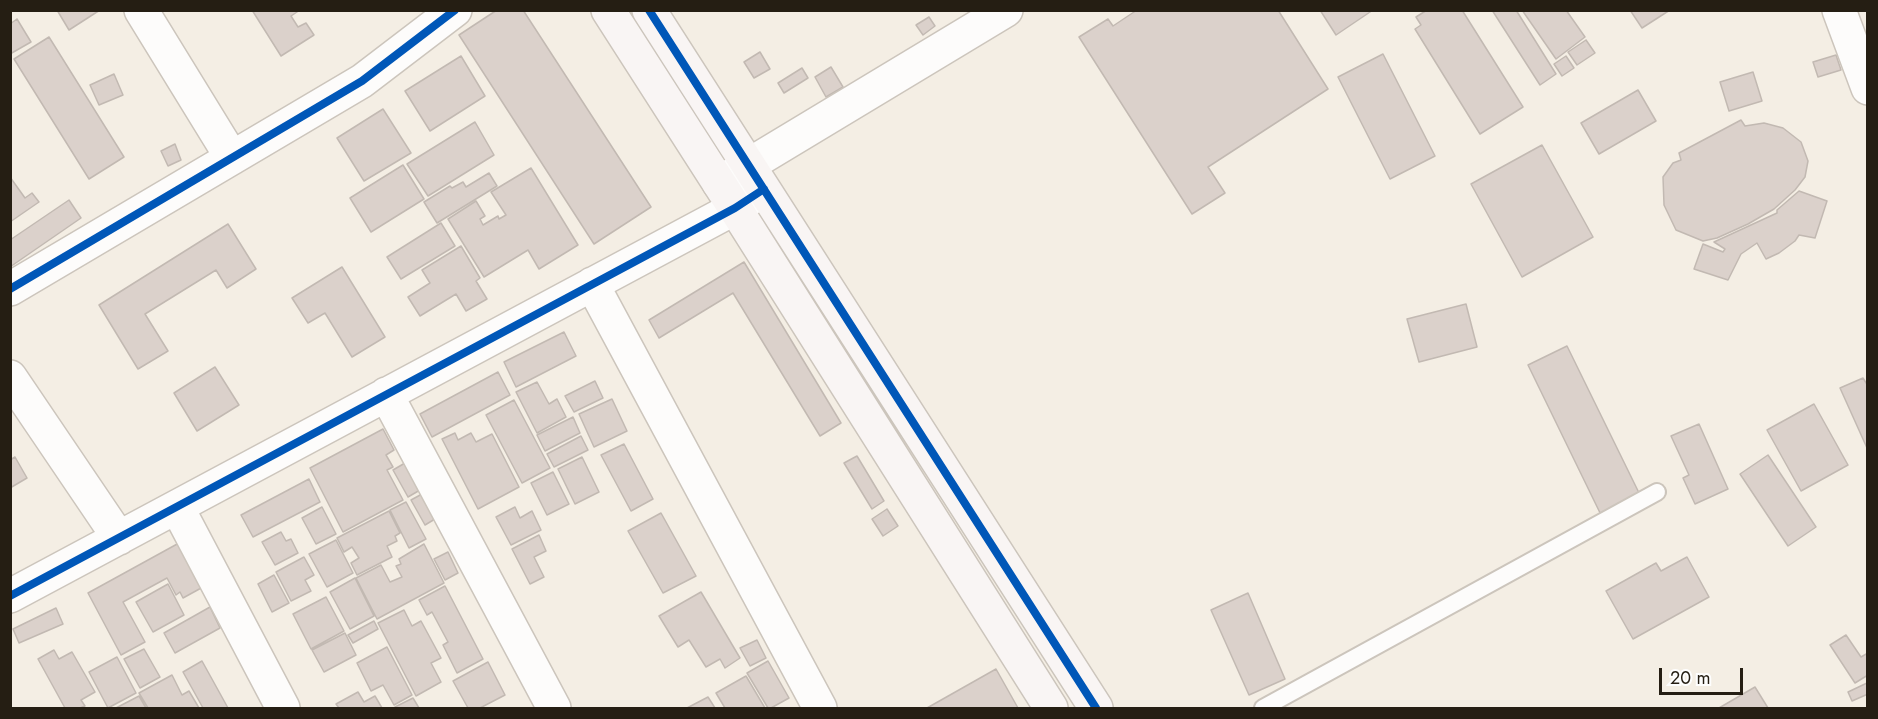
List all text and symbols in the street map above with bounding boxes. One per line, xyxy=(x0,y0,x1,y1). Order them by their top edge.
scale bar xyxy=(1662,656,1746,694)
text: 20 m xyxy=(1670,665,1710,691)

